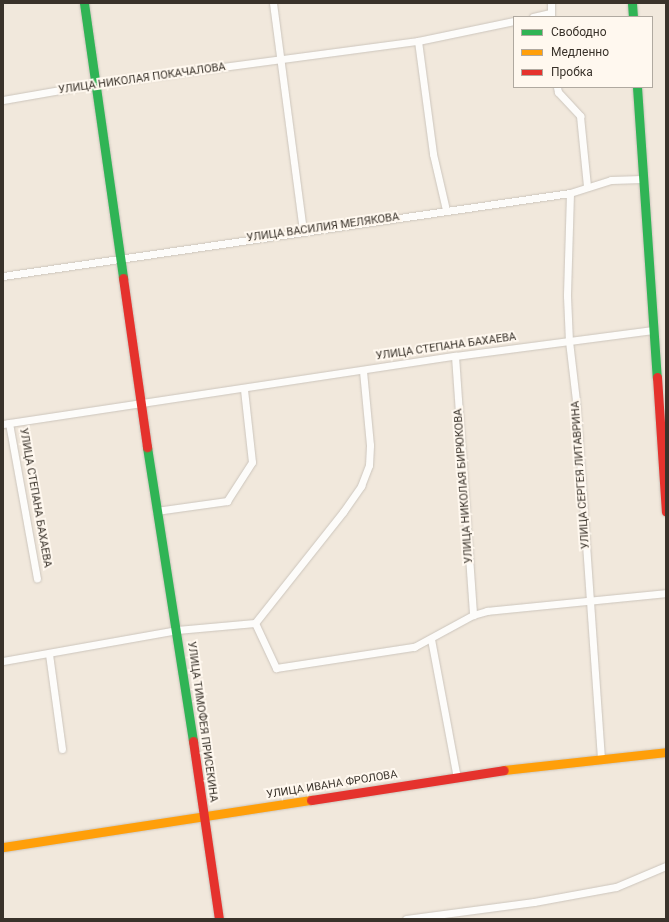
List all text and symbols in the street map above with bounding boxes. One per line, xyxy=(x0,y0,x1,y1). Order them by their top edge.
legend xyxy=(513,16,653,88)
text: Свободно xyxy=(551,25,607,39)
text: Медленно xyxy=(551,45,609,59)
street label: УЛИЦА НИКОЛАЯ ПОКАЧАЛОВА xyxy=(58,61,226,97)
text: Пробка xyxy=(551,65,593,79)
street label: УЛИЦА ВАСИЛИЯ МЕЛЯКОВА xyxy=(246,211,400,245)
street label: УЛИЦА СТЕПАНА БАХАЕВА xyxy=(375,331,517,363)
street label: УЛИЦА СЕРГЕЯ ЛИТАВРИНА xyxy=(569,401,593,549)
street label: УЛИЦА НИКОЛАЯ БИРЮКОВА xyxy=(452,408,476,564)
street label: УЛИЦА СТЕПАНА БАХАЕВА xyxy=(16,427,54,569)
street label: УЛИЦА ТИМОФЕЯ ПРИСЕКИНА xyxy=(184,641,220,803)
street label: УЛИЦА ИВАНА ФРОЛОВА xyxy=(266,768,398,802)

